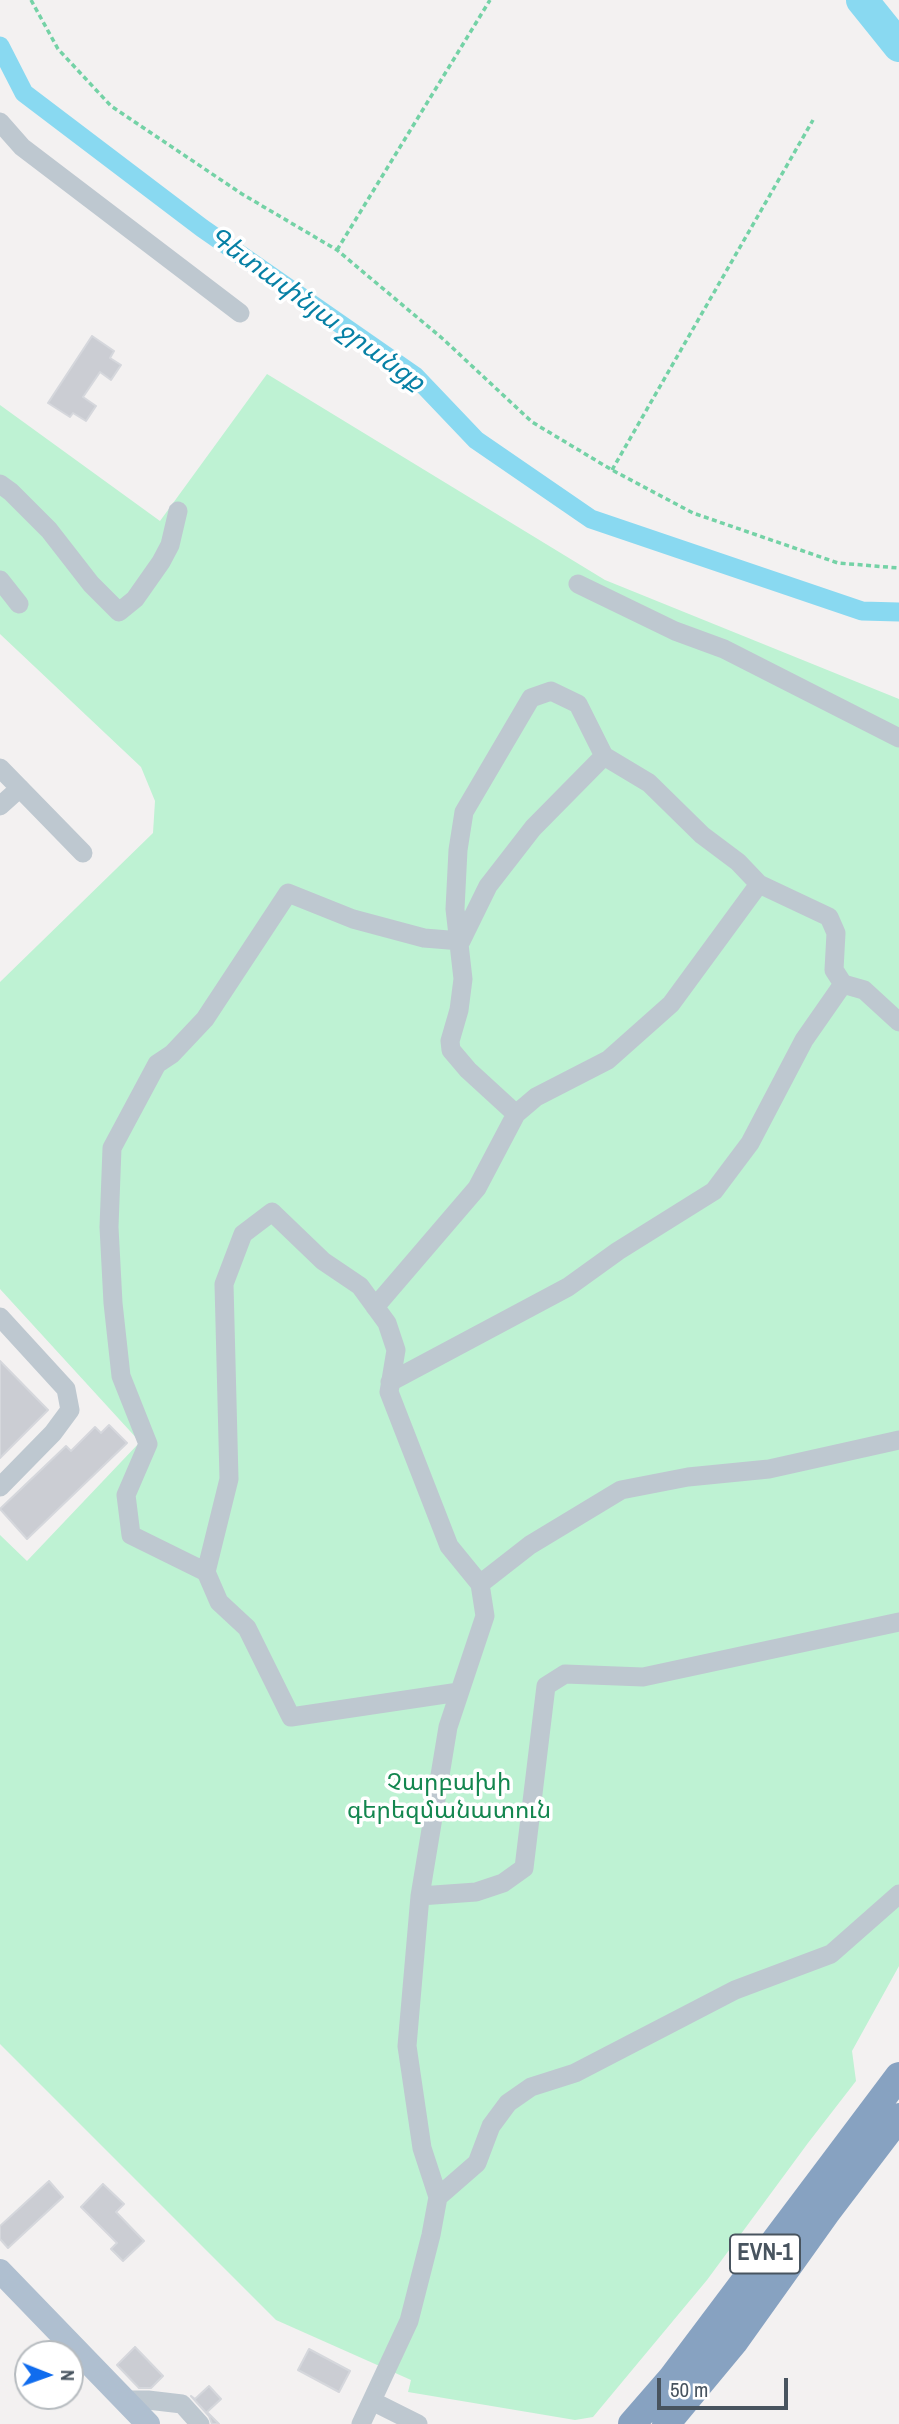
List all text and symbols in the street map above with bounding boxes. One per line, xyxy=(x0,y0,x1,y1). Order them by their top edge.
water label: Գետափնյա ջրանցք xyxy=(202,221,430,399)
park label: Չարբախի գերեզմանատուն xyxy=(347,1770,551,1826)
road number: EVN-1 xyxy=(730,2234,800,2274)
north arrow xyxy=(14,2340,84,2410)
scale bar xyxy=(661,2364,792,2408)
text: N xyxy=(55,2369,81,2381)
text: 50 m xyxy=(670,2375,708,2404)

